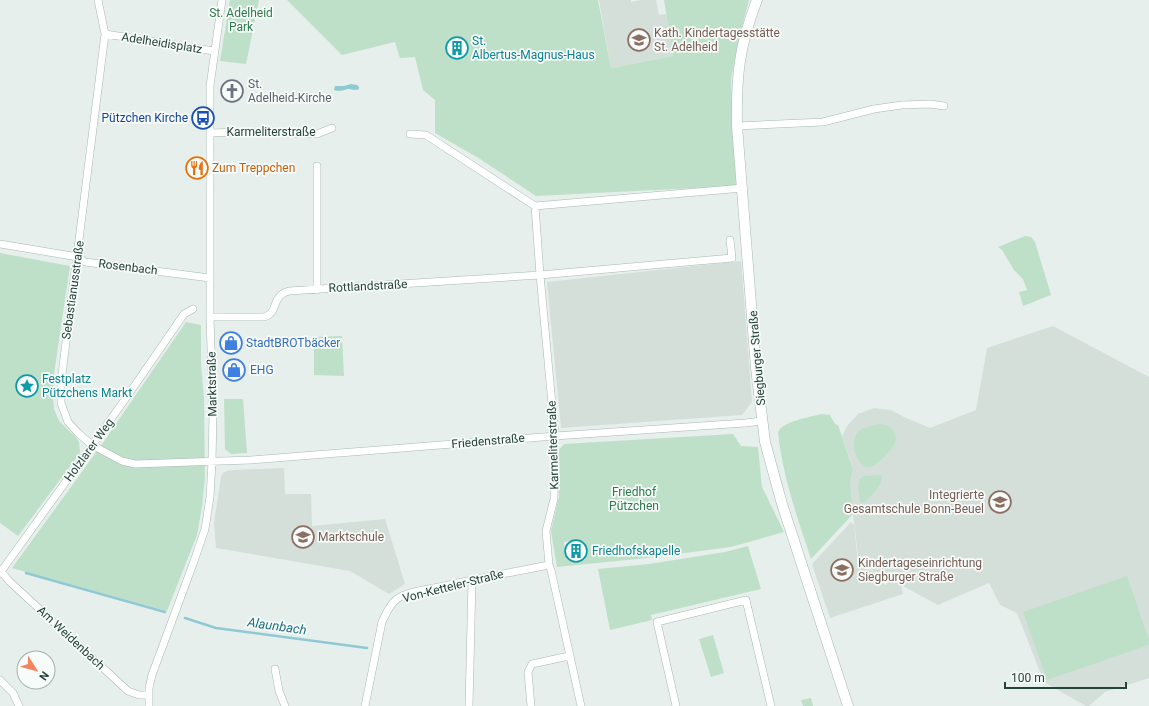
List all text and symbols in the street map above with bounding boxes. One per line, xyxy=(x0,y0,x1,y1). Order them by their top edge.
park label: St. Adelheid Park xyxy=(209,6,273,34)
place label: Kath. Kindertagesstätte St. Adelheid xyxy=(654,26,780,54)
school or university icon: Kath. Kindertagesstätte St. Adelheid xyxy=(626,27,652,53)
street label: Adelheidisplatz xyxy=(121,30,203,56)
place label: St. Albertus-Magnus-Haus xyxy=(472,34,595,62)
building icon: St. Albertus-Magnus-Haus xyxy=(444,35,470,61)
place label: St. Adelheid-Kirche xyxy=(248,77,332,105)
church icon: St. Adelheid-Kirche xyxy=(219,78,245,104)
bus stop icon: Pützchen Kirche xyxy=(190,105,216,131)
place label: Pützchen Kirche xyxy=(102,111,188,125)
street label: Karmeliterstraße xyxy=(226,125,316,139)
restaurant icon: Zum Treppchen xyxy=(184,155,210,181)
place label: Zum Treppchen xyxy=(212,161,295,175)
street label: Sebastianusstraße xyxy=(59,240,87,340)
street label: Rosenbach xyxy=(98,256,158,278)
street label: Rottlandstraße xyxy=(328,277,408,295)
street label: Siegburger Straße xyxy=(746,310,768,406)
shop icon: StadtBROTbäcker xyxy=(218,330,244,356)
place label: StadtBROTbäcker xyxy=(246,336,340,350)
street label: Marktstraße xyxy=(204,351,220,417)
shop icon: EHG xyxy=(221,357,247,383)
place label: EHG xyxy=(250,363,274,377)
place label: Festplatz Pützchens Markt xyxy=(42,372,132,400)
place icon: Festplatz Pützchens Markt xyxy=(14,373,40,399)
street label: Karmeliterstraße xyxy=(544,400,562,490)
street label: Holzlarer Weg xyxy=(61,416,117,484)
street label: Friedenstraße xyxy=(451,431,525,451)
park label: Friedhof Pützchen xyxy=(609,485,659,513)
place label: Integrierte Gesamtschule Bonn-Beuel xyxy=(844,488,984,516)
school or university icon: Integrierte Gesamtschule Bonn-Beuel xyxy=(987,489,1013,515)
school or university icon: Marktschule xyxy=(290,524,316,550)
place label: Marktschule xyxy=(318,530,384,544)
building icon: Friedhofskapelle xyxy=(563,538,589,564)
place label: Friedhofskapelle xyxy=(592,544,680,558)
place label: Kindertageseinrichtung Siegburger Straße xyxy=(858,556,982,584)
school or university icon: Kindertageseinrichtung Siegburger Straße xyxy=(829,557,855,583)
street label: Von-Ketteler-Straße xyxy=(401,567,505,605)
street label: Am Weidenbach xyxy=(34,603,108,673)
water label: Alaunbach xyxy=(245,614,308,638)
north arrow xyxy=(16,650,56,690)
scale bar xyxy=(1005,664,1126,690)
text: N xyxy=(36,669,51,683)
text: 100 m xyxy=(1011,671,1045,685)

